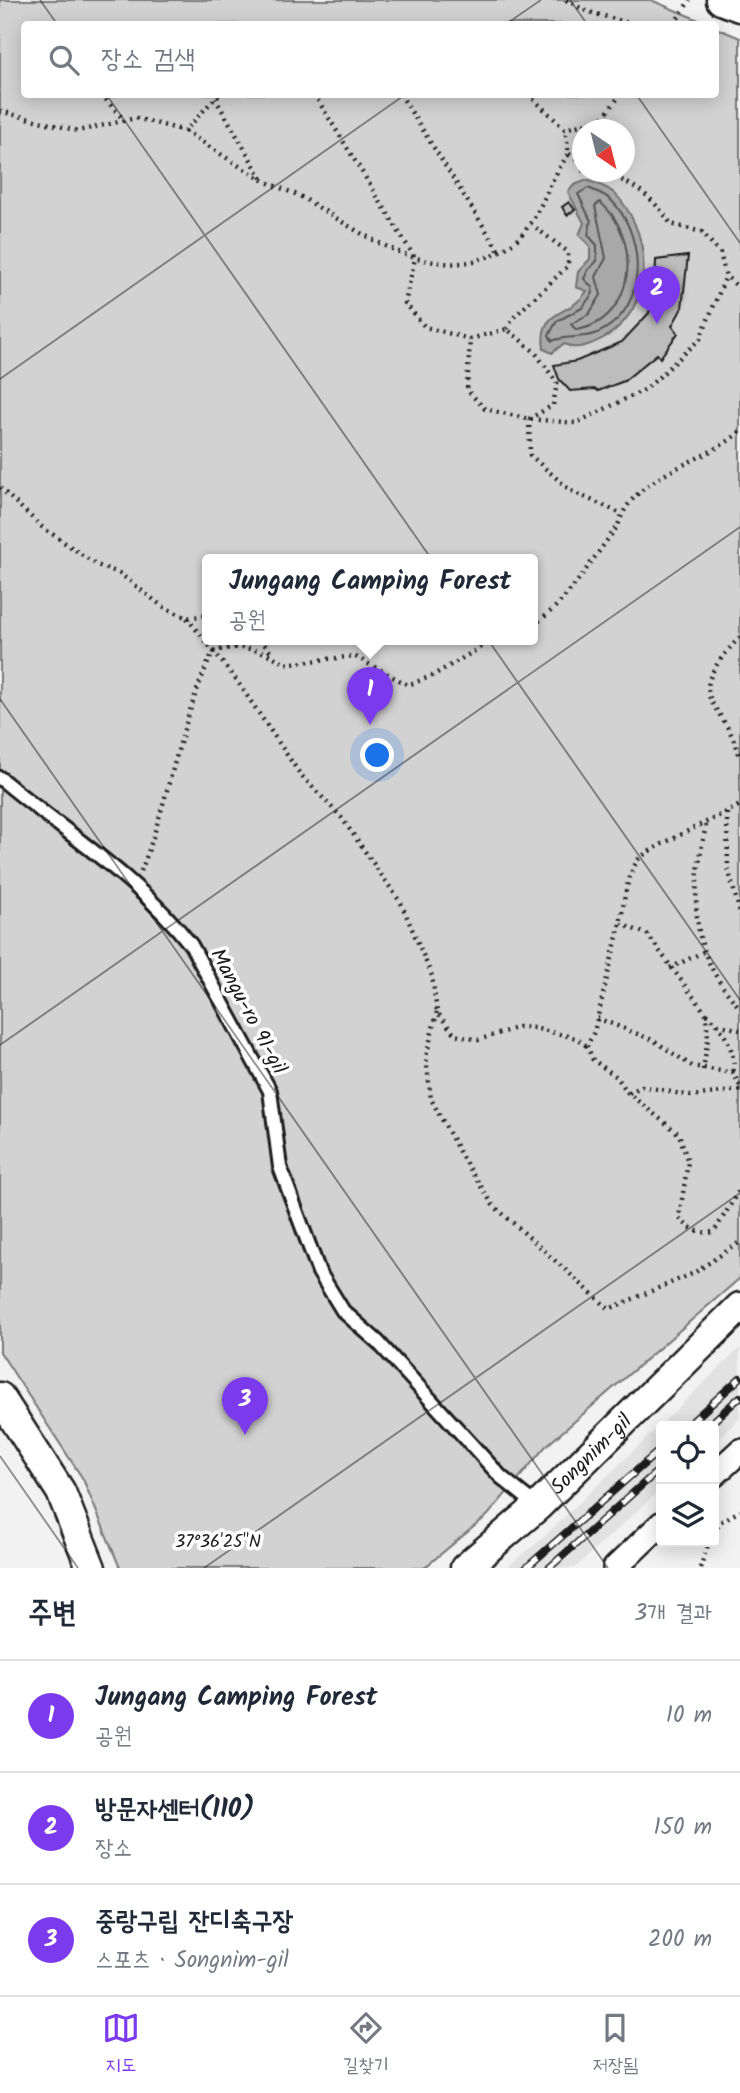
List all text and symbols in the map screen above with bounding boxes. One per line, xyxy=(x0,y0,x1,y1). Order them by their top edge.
search box xyxy=(21,21,719,98)
text: 장소 검색 xyxy=(101,39,195,81)
icon: search xyxy=(45,41,83,79)
north arrow xyxy=(572,119,635,182)
pin: 2 xyxy=(634,266,680,324)
popup xyxy=(202,554,538,645)
text: Jungang Camping Forest xyxy=(229,561,511,603)
text: 공원 xyxy=(229,603,266,639)
pin: 1 xyxy=(347,667,393,725)
your location xyxy=(360,738,394,772)
street label: Mangu-ro 91-gil xyxy=(201,943,295,1081)
pin: 3 xyxy=(222,1377,268,1435)
street label: Songnim-gil xyxy=(543,1407,641,1503)
map controls xyxy=(656,1421,719,1547)
button: locate xyxy=(656,1421,719,1484)
button: layers xyxy=(656,1484,719,1547)
text: 37°36'25"N xyxy=(175,1528,261,1557)
text: 주변 xyxy=(28,1590,76,1638)
text: 3개 결과 xyxy=(634,1596,712,1632)
text: Jungang Camping Forest xyxy=(95,1677,378,1719)
text: 1 xyxy=(48,1698,54,1734)
text: 10 m xyxy=(666,1698,712,1734)
text: 공원 xyxy=(95,1719,132,1755)
text: 방문자센터(110) xyxy=(95,1789,255,1831)
text: 2 xyxy=(44,1810,58,1846)
text: 150 m xyxy=(653,1810,712,1846)
text: 장소 xyxy=(95,1831,132,1867)
text: 중랑구립 잔디축구장 xyxy=(95,1901,293,1943)
text: 3 xyxy=(45,1922,57,1958)
text: 200 m xyxy=(648,1922,712,1958)
text: 스포츠 · Songnim-gil xyxy=(95,1943,289,1979)
tab: 지도 xyxy=(102,2009,140,2081)
tab: 길찾기 xyxy=(343,2009,389,2081)
tab: 저장됨 xyxy=(592,2009,638,2081)

